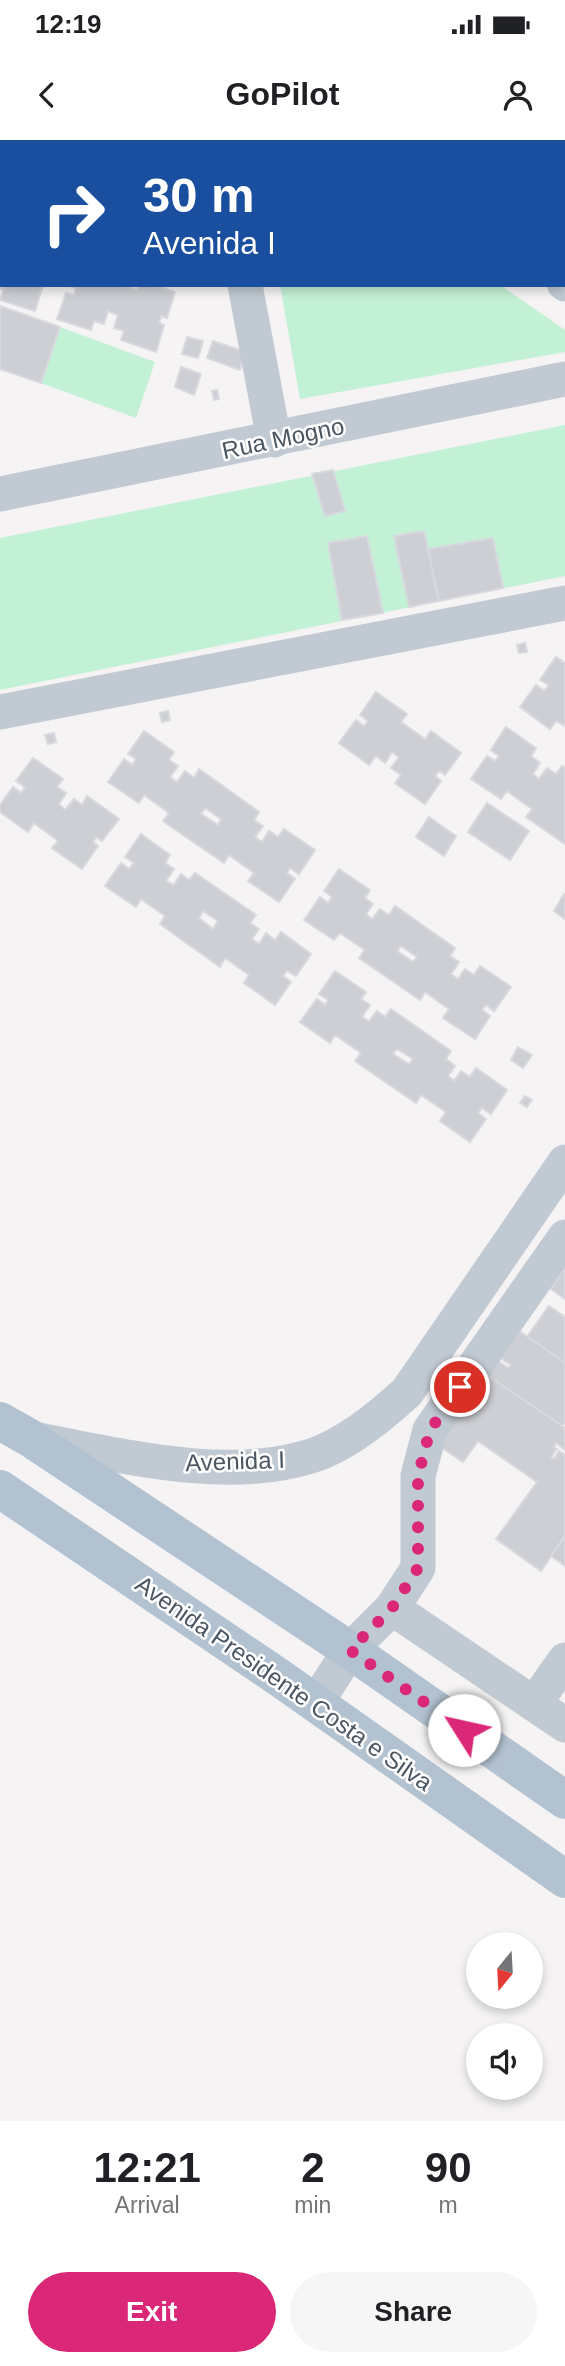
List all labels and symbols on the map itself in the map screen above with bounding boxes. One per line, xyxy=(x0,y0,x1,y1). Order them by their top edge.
street label: Rua Mogno xyxy=(220,412,346,464)
pin xyxy=(430,1357,490,1417)
street label: Avenida I xyxy=(185,1446,285,1476)
street label: Avenida Presidente Costa e Silva xyxy=(131,1570,438,1796)
position arrow xyxy=(427,1693,501,1767)
north arrow xyxy=(466,1932,542,2009)

